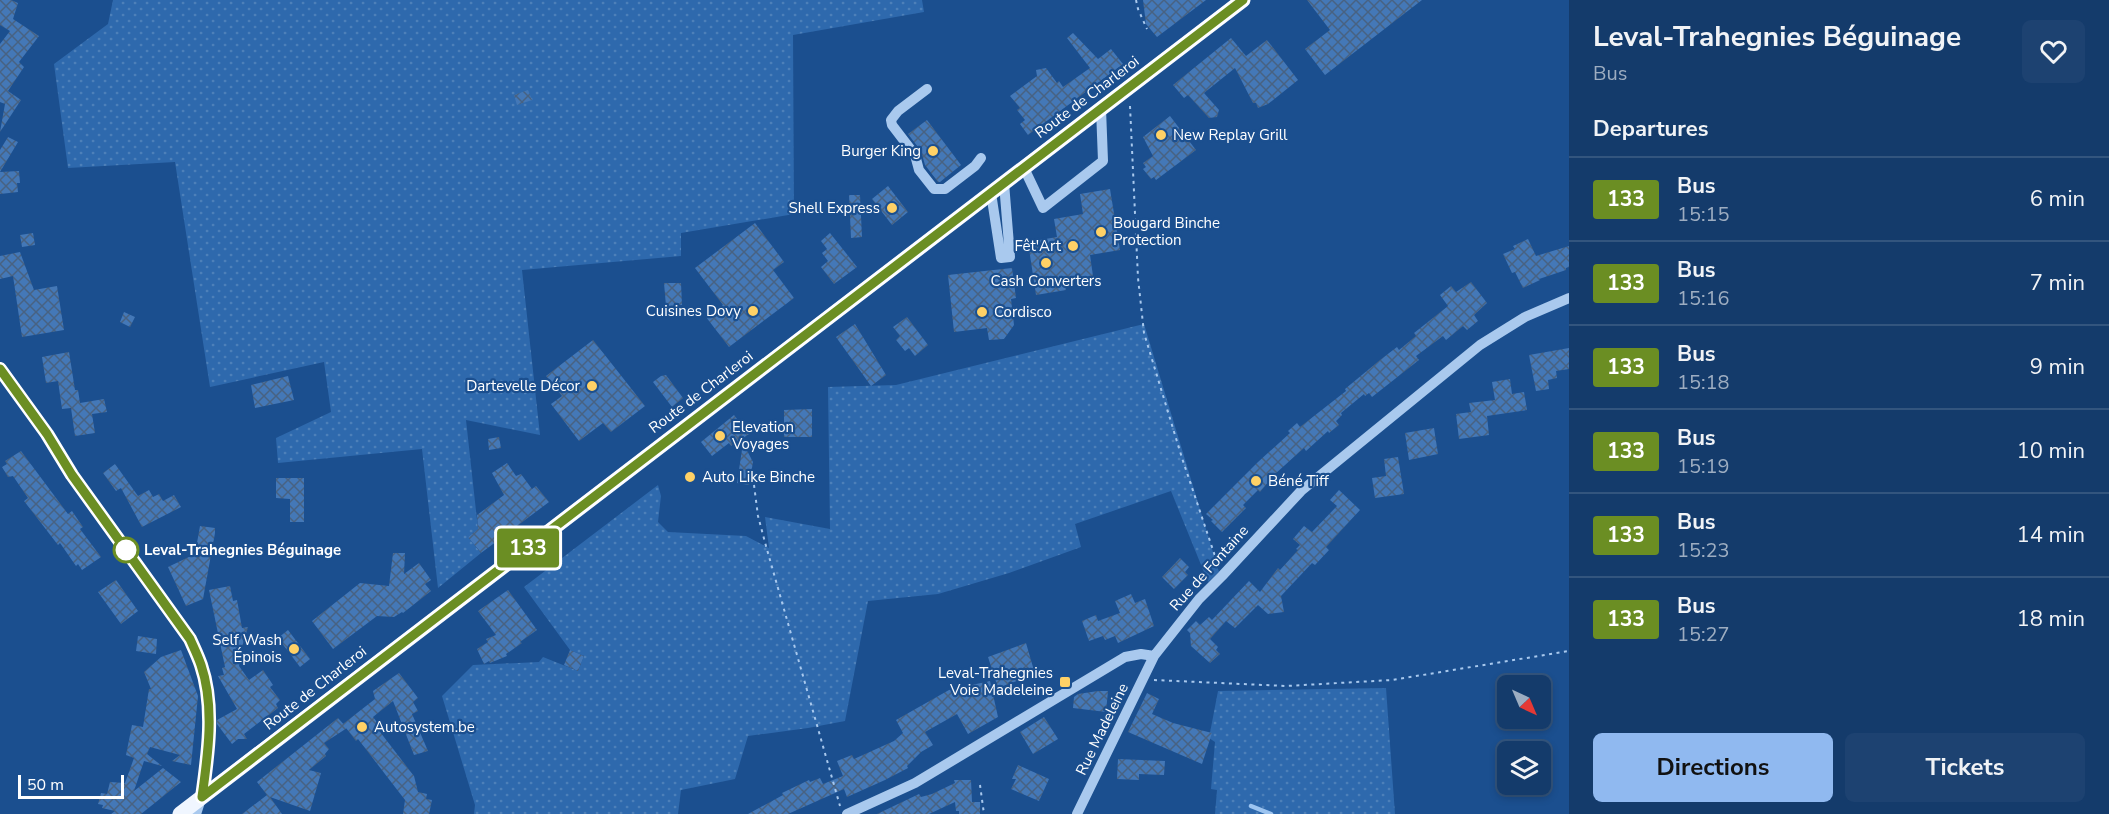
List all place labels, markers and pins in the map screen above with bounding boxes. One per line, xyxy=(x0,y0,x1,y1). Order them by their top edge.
place label: New Replay Grill xyxy=(1173,125,1288,145)
marker: New Replay Grill xyxy=(1154,128,1168,142)
place label: Burger King xyxy=(841,141,921,161)
marker: Burger King xyxy=(926,144,940,158)
place label: Shell Express xyxy=(788,198,880,218)
marker: Shell Express xyxy=(885,201,899,215)
place label: Bougard Binche Protection xyxy=(1113,213,1220,250)
marker: Bougard Binche Protection xyxy=(1094,225,1108,239)
place label: Fêt'Art xyxy=(1015,236,1062,256)
marker: Fêt'Art xyxy=(1066,239,1080,253)
marker: Cash Converters xyxy=(1039,256,1053,270)
place label: Cash Converters xyxy=(991,271,1101,291)
place label: Cuisines Dovy xyxy=(646,301,741,321)
place label: Cordisco xyxy=(994,302,1052,322)
marker: Cuisines Dovy xyxy=(746,304,760,318)
marker: Cordisco xyxy=(975,305,989,319)
place label: Dartevelle Décor xyxy=(466,376,581,396)
marker: Dartevelle Décor xyxy=(585,379,599,393)
place label: Elevation Voyages xyxy=(731,417,794,454)
marker: Elevation Voyages xyxy=(713,429,727,443)
place label: Auto Like Binche xyxy=(702,467,815,487)
marker: Auto Like Binche xyxy=(683,470,697,484)
place label: Béné Tiff xyxy=(1268,471,1330,491)
marker: Béné Tiff xyxy=(1249,474,1263,488)
marker: Leval-Trahegnies Béguinage xyxy=(113,537,139,563)
place label: Leval-Trahegnies Béguinage xyxy=(144,540,341,560)
place label: Self Wash Épinois xyxy=(212,630,282,667)
marker: Self Wash Épinois xyxy=(287,642,301,656)
place label: Leval-Trahegnies Voie Madeleine xyxy=(938,663,1053,700)
marker: Leval-Trahegnies Voie Madeleine xyxy=(1058,675,1072,689)
place label: Autosystem.be xyxy=(374,717,475,737)
marker: Autosystem.be xyxy=(355,720,369,734)

